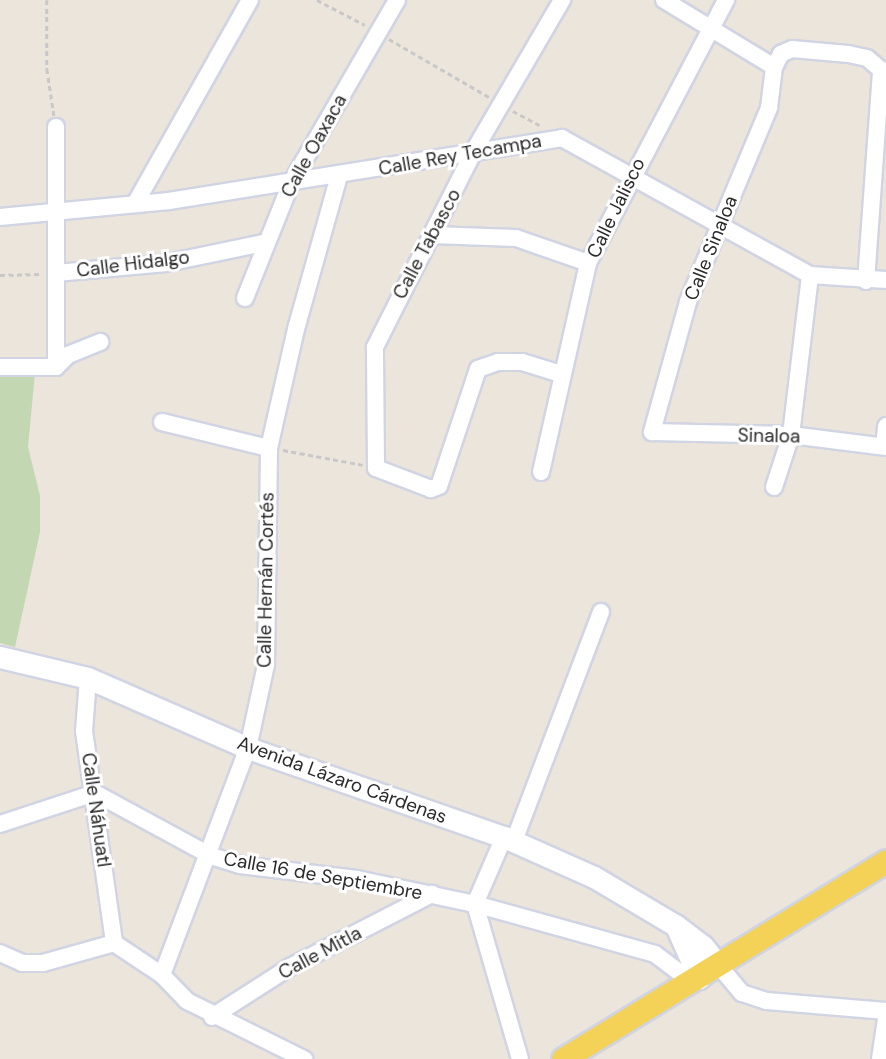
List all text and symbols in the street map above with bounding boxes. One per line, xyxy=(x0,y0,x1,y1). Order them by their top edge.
street label: Calle Oaxaca xyxy=(276,91,352,201)
street label: Calle Rey Tecampa xyxy=(377,129,543,181)
street label: Calle Jalisco xyxy=(582,154,650,262)
street label: Calle Tabasco xyxy=(388,185,466,303)
street label: Calle Sinaloa xyxy=(680,192,742,304)
street label: Calle Hidalgo xyxy=(75,246,191,282)
street label: Sinaloa xyxy=(737,424,801,448)
street label: Calle Hernán Cortés xyxy=(253,492,279,668)
street label: Avenida Lázaro Cárdenas xyxy=(234,731,450,829)
street label: Calle Náhuatl xyxy=(77,751,115,869)
street label: Calle 16 de Septiembre xyxy=(222,847,424,905)
street label: Calle Mitla xyxy=(275,922,365,984)

